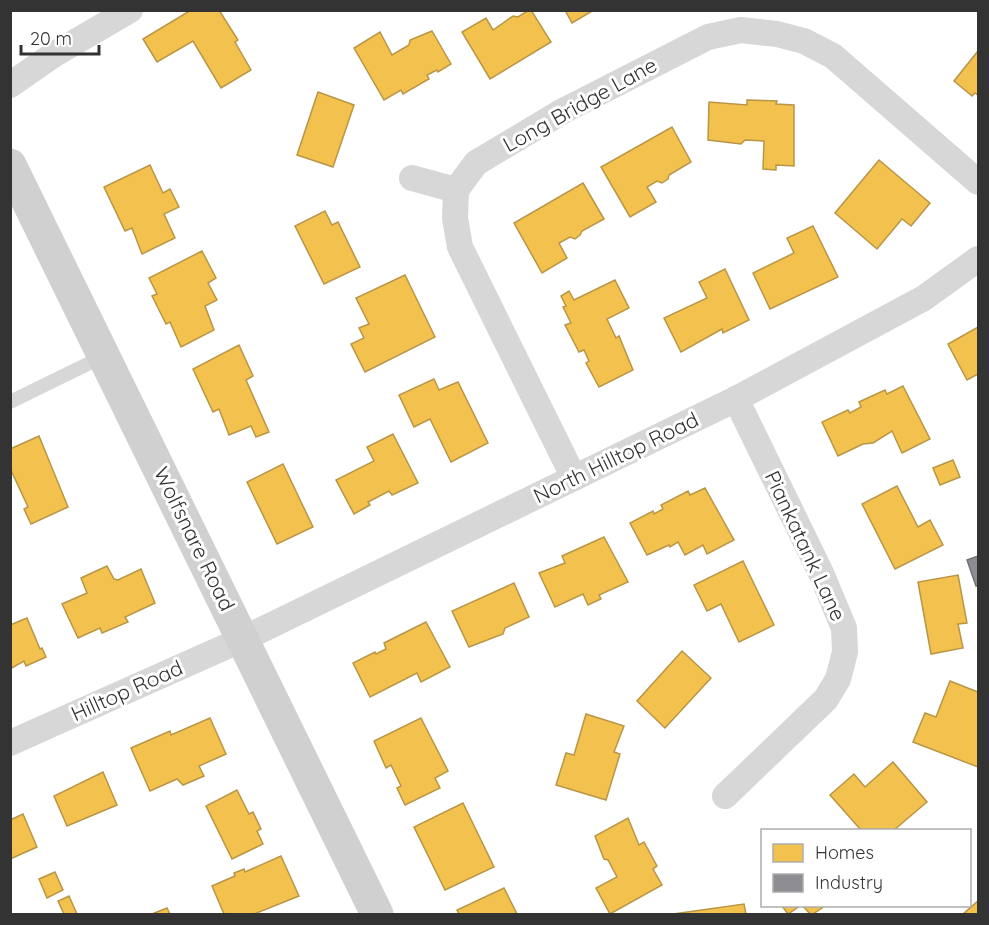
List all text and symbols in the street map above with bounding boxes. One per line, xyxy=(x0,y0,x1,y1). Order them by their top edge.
scale bar xyxy=(21,18,99,56)
text: 20 m xyxy=(30,27,72,50)
street label: Long Bridge Lane xyxy=(498,51,661,157)
street label: North Hilltop Road xyxy=(529,406,702,508)
street label: Wolfsnare Road xyxy=(149,462,241,615)
street label: Piankatank Lane xyxy=(760,466,852,625)
street label: Hilltop Road xyxy=(67,654,186,726)
legend xyxy=(761,829,971,907)
text: Homes xyxy=(815,841,874,864)
text: Industry xyxy=(815,871,883,894)

